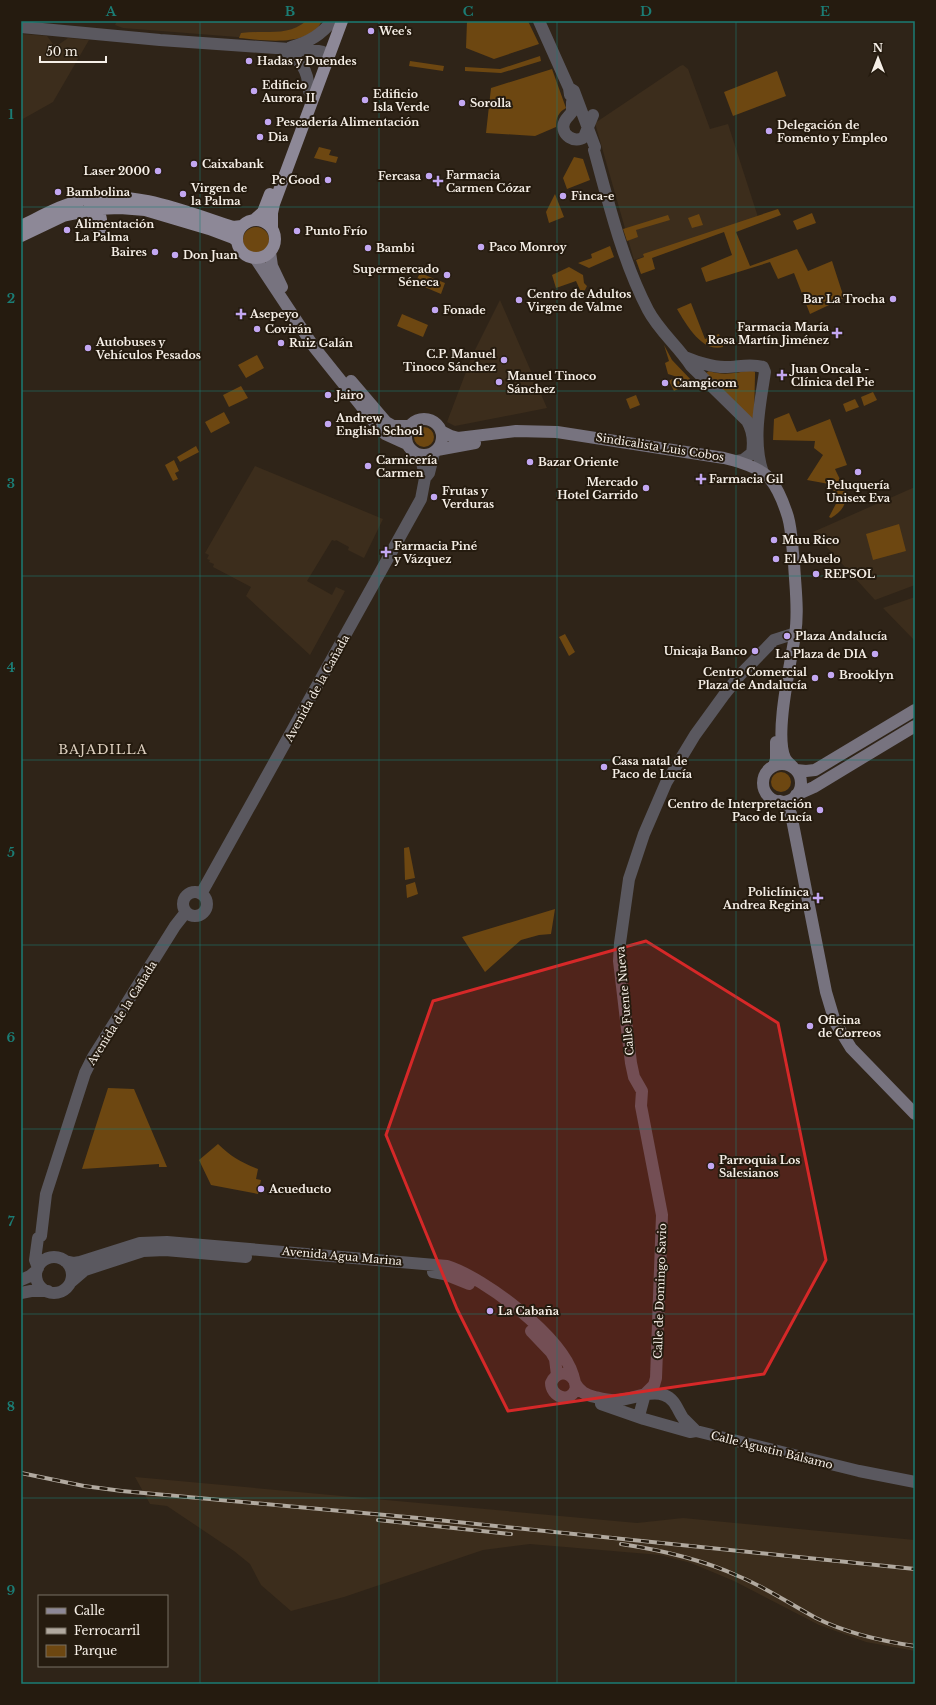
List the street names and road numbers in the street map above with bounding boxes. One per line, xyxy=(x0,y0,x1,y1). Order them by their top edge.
street label: Sindicalista Luis Cobos xyxy=(595,430,725,464)
street label: Avenida de la Cañada xyxy=(281,631,353,745)
street label: Calle Fuente Nueva xyxy=(613,945,637,1056)
street label: Avenida de la Cañada xyxy=(84,958,160,1069)
street label: Calle de Domingo Savio xyxy=(651,1223,669,1359)
street label: Avenida Agua Marina xyxy=(280,1244,403,1268)
street label: Calle Agustin Bálsamo xyxy=(709,1428,835,1472)

